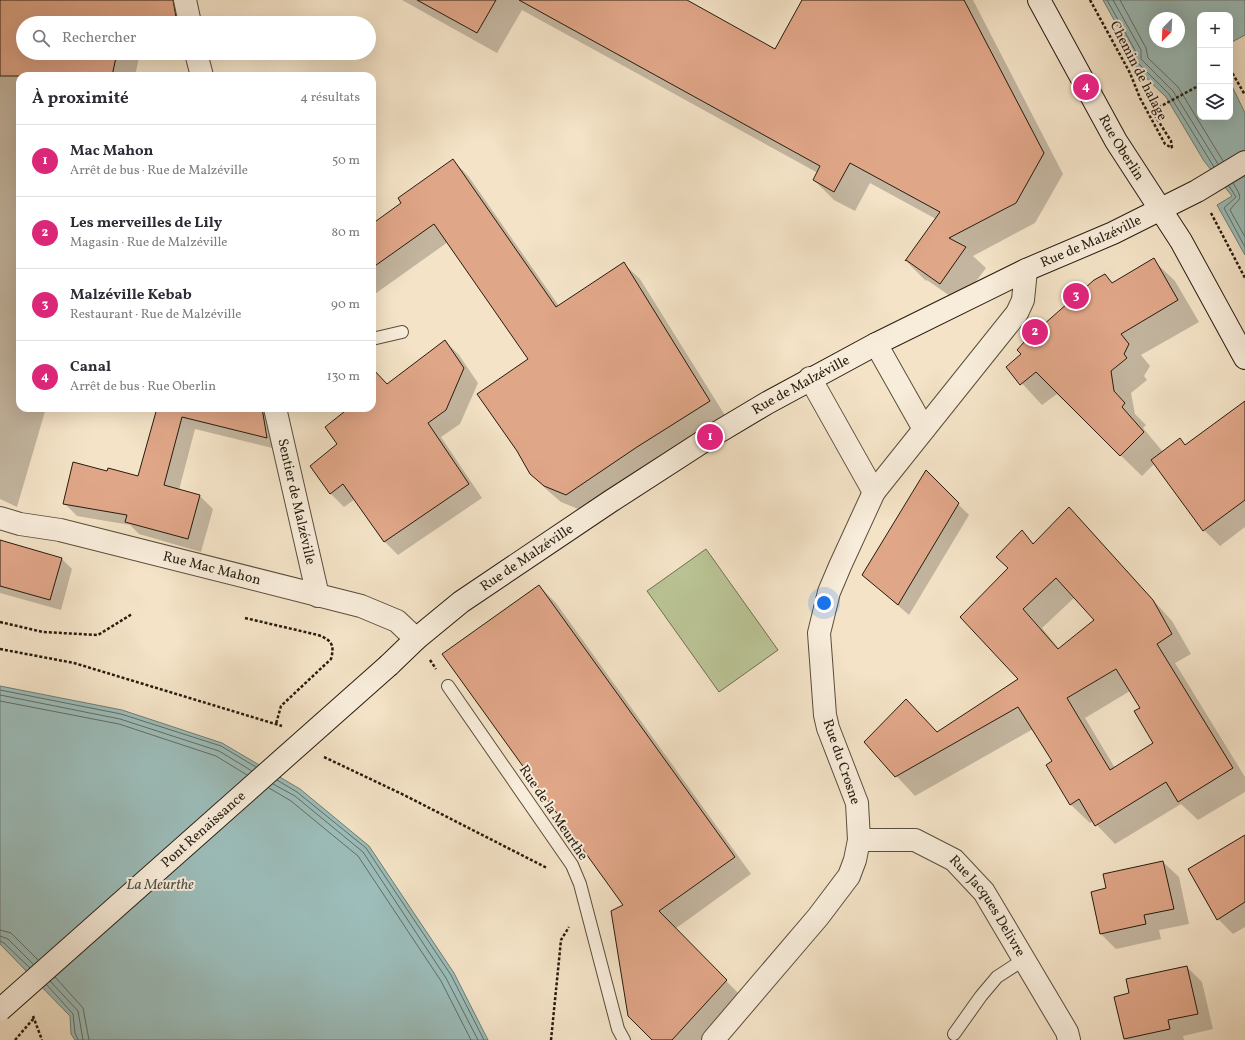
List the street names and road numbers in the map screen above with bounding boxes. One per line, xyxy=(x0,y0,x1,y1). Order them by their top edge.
street label: Chemin de halage xyxy=(1105,18,1171,124)
street label: Rue Oberlin xyxy=(1094,111,1149,184)
street label: Rue de Malzéville xyxy=(1038,211,1145,272)
street label: Rue de Malzéville xyxy=(748,350,853,419)
street label: Sentier de Malzéville xyxy=(273,437,320,567)
street label: Rue de Malzéville xyxy=(476,519,577,596)
street label: Rue Mac Mahon xyxy=(161,547,263,590)
street label: Rue du Crosne xyxy=(818,717,865,807)
street label: Rue de la Meurthe xyxy=(514,762,592,865)
street label: Pont Renaissance xyxy=(157,787,250,872)
street label: Rue Jacques Delivre xyxy=(945,851,1030,961)

